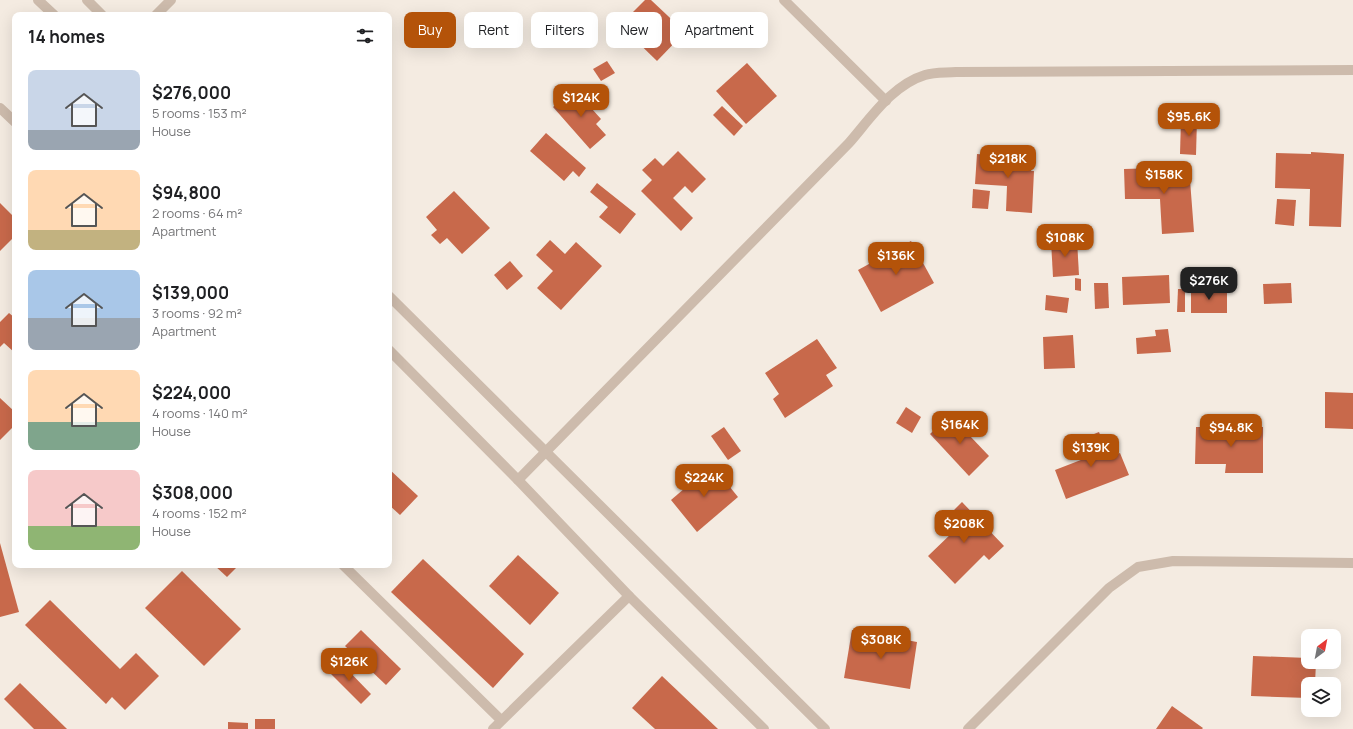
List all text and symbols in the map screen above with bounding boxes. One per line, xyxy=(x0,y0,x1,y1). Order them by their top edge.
chip: Buy xyxy=(404,12,456,48)
chip: Rent xyxy=(464,12,523,48)
chip: Filters xyxy=(531,12,598,48)
chip: New xyxy=(606,12,662,48)
chip: Apartment xyxy=(670,12,768,48)
text: 14 homes xyxy=(28,25,105,48)
icon: filters xyxy=(354,25,376,47)
text: $276,000 xyxy=(152,81,231,104)
pin: $124K xyxy=(553,84,609,118)
icon: home xyxy=(60,86,108,134)
text: $124K xyxy=(562,88,600,106)
pin: $95.6K xyxy=(1156,103,1222,137)
text: 5 rooms · 153 m² xyxy=(152,104,247,122)
text: $95.6K xyxy=(1167,107,1211,125)
text: House xyxy=(152,122,191,140)
pin: $218K xyxy=(980,145,1036,179)
text: $218K xyxy=(989,149,1027,167)
pin: $158K xyxy=(1136,161,1192,195)
text: $158K xyxy=(1145,165,1183,183)
text: $94,800 xyxy=(152,181,221,204)
icon: home xyxy=(60,186,108,234)
text: 2 rooms · 64 m² xyxy=(152,204,243,222)
text: Apartment xyxy=(152,222,216,240)
pin: $108K xyxy=(1037,224,1093,258)
text: $108K xyxy=(1046,228,1084,246)
pin: $136K xyxy=(868,242,924,276)
text: $136K xyxy=(877,246,915,264)
pin: $276K xyxy=(1181,267,1237,301)
text: $276K xyxy=(1189,271,1229,289)
text: $139,000 xyxy=(152,281,229,304)
icon: home xyxy=(60,286,108,334)
text: 3 rooms · 92 m² xyxy=(152,304,242,322)
text: Apartment xyxy=(152,322,216,340)
text: $224,000 xyxy=(152,381,231,404)
icon: home xyxy=(60,386,108,434)
text: 4 rooms · 140 m² xyxy=(152,404,248,422)
pin: $164K xyxy=(932,411,988,445)
pin: $94.8K xyxy=(1198,414,1264,448)
text: $164K xyxy=(941,415,979,433)
text: $94.8K xyxy=(1209,418,1253,436)
text: House xyxy=(152,422,191,440)
pin: $139K xyxy=(1063,434,1119,468)
text: $139K xyxy=(1072,438,1110,456)
pin: $224K xyxy=(676,464,732,498)
text: $224K xyxy=(684,468,724,486)
text: $308,000 xyxy=(152,481,233,504)
icon: home xyxy=(60,486,108,534)
text: 4 rooms · 152 m² xyxy=(152,504,247,522)
pin: $208K xyxy=(936,510,992,544)
text: $208K xyxy=(944,514,984,532)
text: House xyxy=(152,522,191,540)
pin: $308K xyxy=(853,626,909,660)
north arrow xyxy=(1301,629,1341,669)
map controls xyxy=(1301,629,1341,717)
text: $308K xyxy=(861,630,901,648)
pin: $126K xyxy=(321,648,377,682)
text: $126K xyxy=(330,652,368,670)
button: layers xyxy=(1301,677,1341,717)

